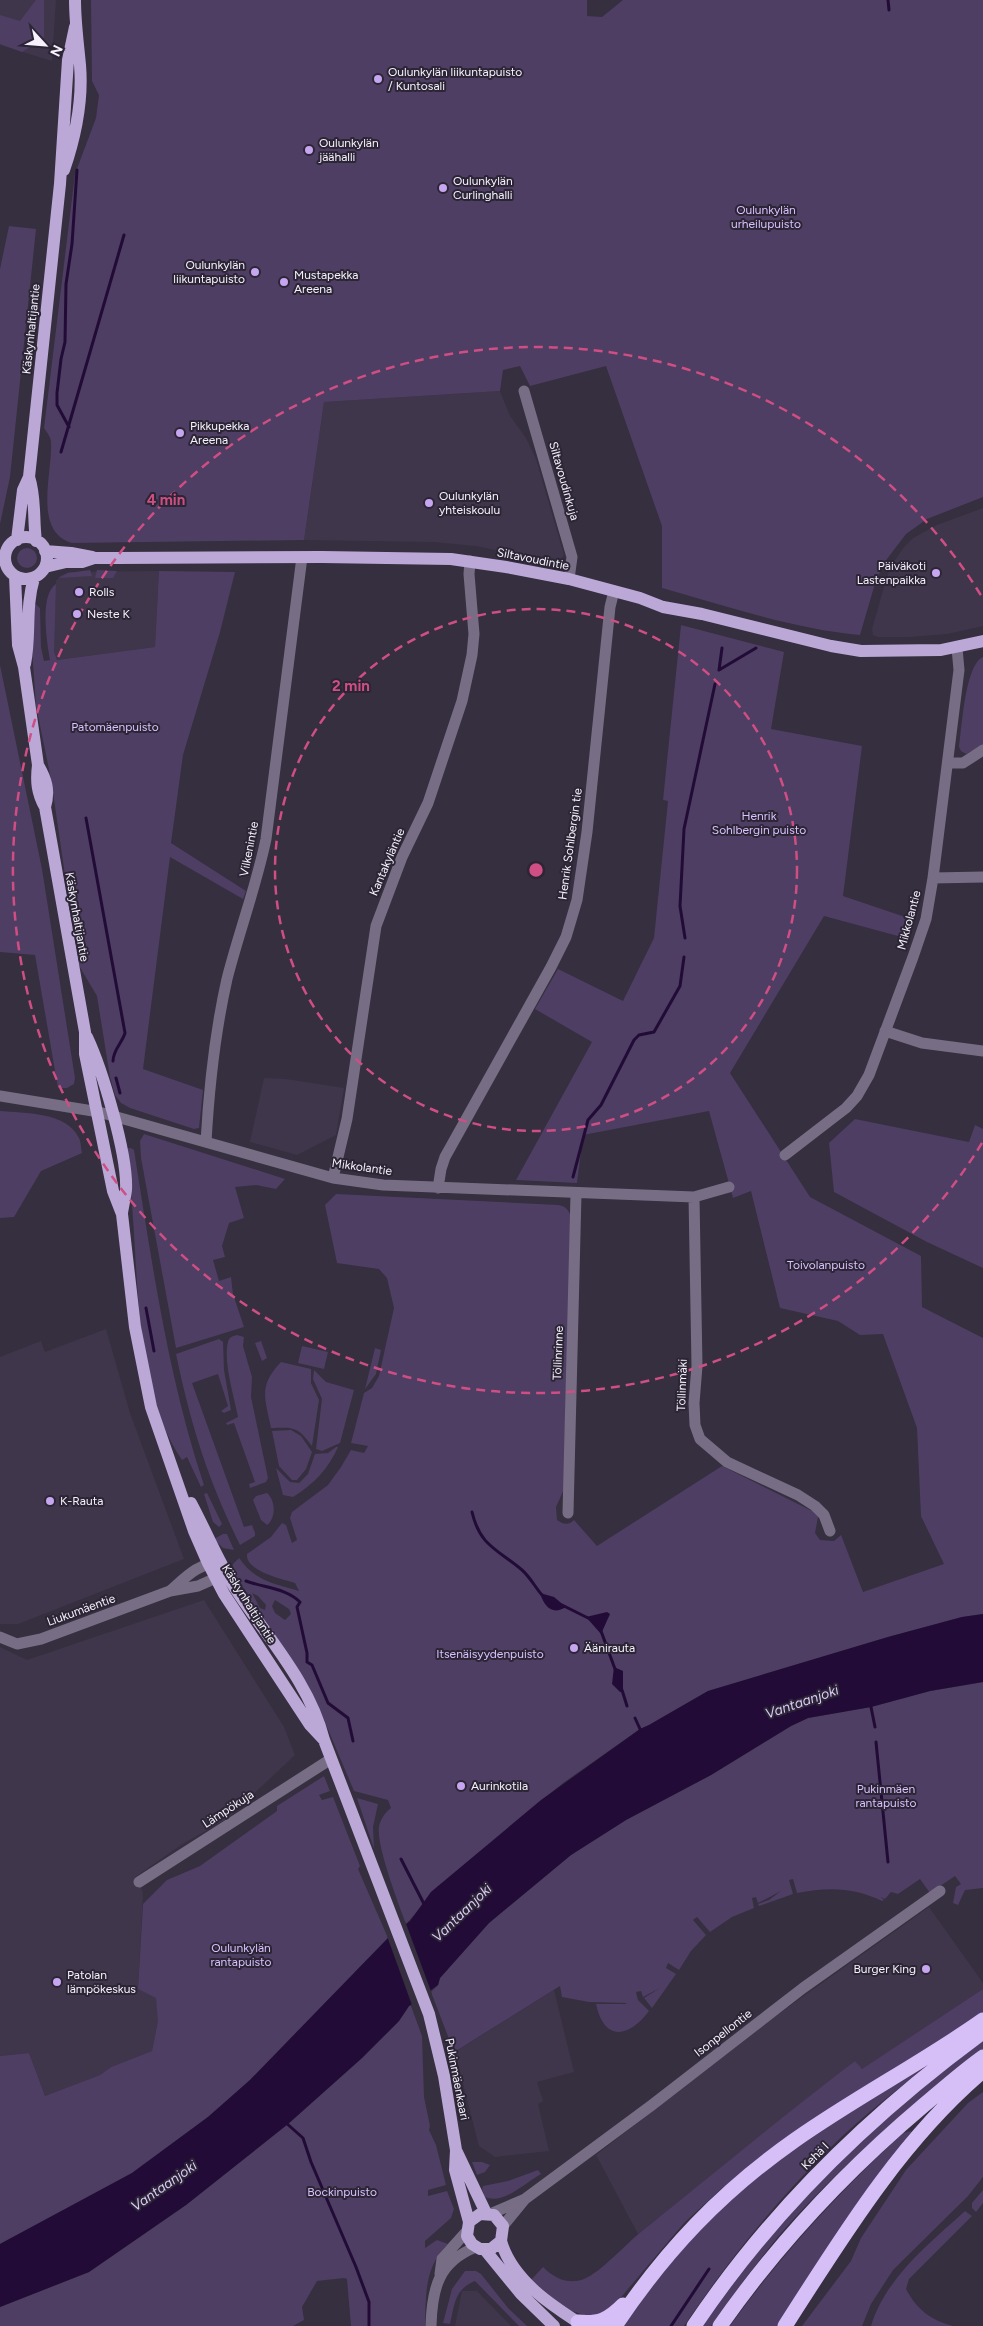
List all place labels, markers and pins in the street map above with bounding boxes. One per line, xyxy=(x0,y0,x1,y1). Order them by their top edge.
place label: Oulunkylän liikuntapuisto / Kuntosali xyxy=(388,65,522,93)
marker: Oulunkylän liikuntapuisto / Kuntosali xyxy=(372,73,384,85)
place label: Oulunkylän jäähalli xyxy=(318,136,379,164)
marker: Oulunkylän jäähalli xyxy=(303,144,315,156)
place label: Oulunkylän Curlinghalli xyxy=(453,174,513,202)
marker: Oulunkylän Curlinghalli xyxy=(437,182,449,194)
place label: Oulunkylän liikuntapuisto xyxy=(173,258,245,286)
marker: Oulunkylän liikuntapuisto xyxy=(249,266,261,278)
place label: Mustapekka Areena xyxy=(294,268,358,296)
marker: Mustapekka Areena xyxy=(278,276,290,288)
place label: Pikkupekka Areena xyxy=(190,419,249,447)
marker: Pikkupekka Areena xyxy=(174,427,186,439)
place label: Oulunkylän yhteiskoulu xyxy=(439,489,500,517)
marker: Oulunkylän yhteiskoulu xyxy=(423,497,435,509)
place label: Päiväkoti Lastenpaikka xyxy=(857,559,926,587)
marker: Päiväkoti Lastenpaikka xyxy=(930,567,942,579)
place label: Rolls xyxy=(89,585,115,599)
marker: Rolls xyxy=(73,586,85,598)
place label: Neste K xyxy=(87,607,130,621)
marker: Neste K xyxy=(71,608,83,620)
centre of rings xyxy=(527,861,545,879)
place label: K-Rauta xyxy=(60,1494,103,1508)
marker: K-Rauta xyxy=(44,1495,56,1507)
place label: Äänirauta xyxy=(584,1641,635,1655)
marker: Äänirauta xyxy=(568,1642,580,1654)
place label: Aurinkotila xyxy=(471,1779,528,1793)
marker: Aurinkotila xyxy=(455,1780,467,1792)
place label: Burger King xyxy=(853,1962,916,1976)
marker: Burger King xyxy=(920,1963,932,1975)
place label: Patolan lämpökeskus xyxy=(67,1968,136,1996)
marker: Patolan lämpökeskus xyxy=(51,1976,63,1988)

